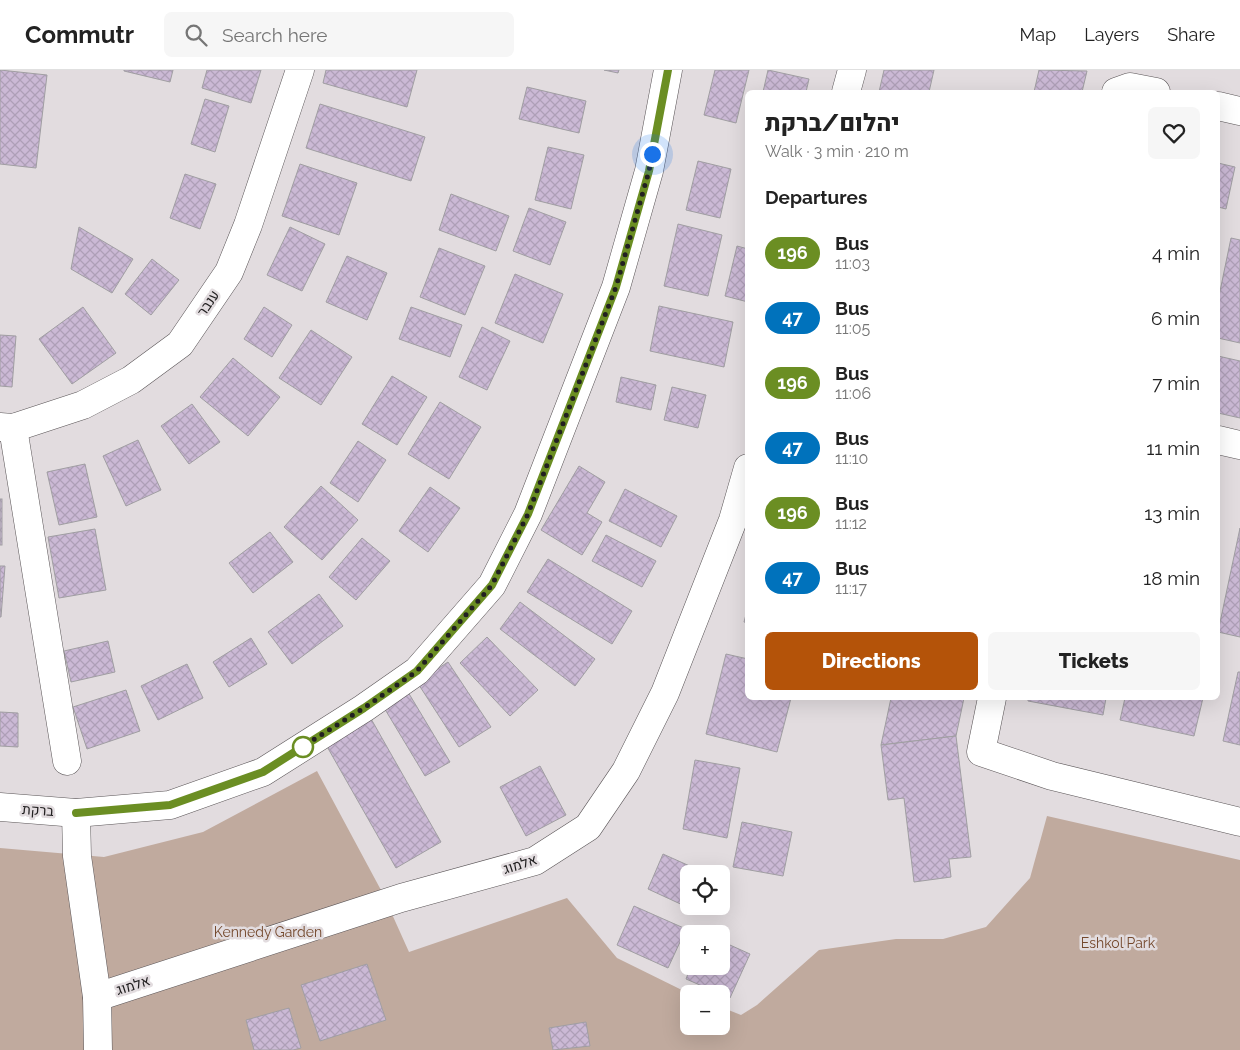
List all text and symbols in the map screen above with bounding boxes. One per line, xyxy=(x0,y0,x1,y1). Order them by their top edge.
search box xyxy=(164,12,514,57)
text: Commutr xyxy=(25,20,134,49)
icon: search xyxy=(182,21,210,49)
text: Search here xyxy=(222,24,327,46)
text: Map xyxy=(1020,24,1056,45)
text: Layers xyxy=(1084,24,1139,45)
text: Share xyxy=(1167,24,1215,45)
button: heart xyxy=(1148,107,1200,159)
text: יהלום/ברקת xyxy=(765,108,900,137)
your location xyxy=(640,142,665,167)
text: Walk · 3 min · 210 m xyxy=(765,142,909,161)
text: Departures xyxy=(765,186,867,208)
text: Bus xyxy=(835,232,869,254)
text: 196 xyxy=(777,242,808,263)
text: 4 min xyxy=(1152,242,1200,264)
text: 11:03 xyxy=(835,254,870,273)
street label: ענבר xyxy=(194,287,222,319)
text: Bus xyxy=(835,297,869,319)
text: 47 xyxy=(782,307,803,328)
text: 6 min xyxy=(1151,307,1200,329)
text: 11:05 xyxy=(835,319,870,338)
text: Bus xyxy=(835,362,869,384)
text: 196 xyxy=(777,372,808,393)
text: 7 min xyxy=(1152,372,1200,394)
text: 11:06 xyxy=(835,384,871,403)
text: Bus xyxy=(835,427,869,449)
text: 47 xyxy=(782,437,803,458)
text: 11 min xyxy=(1146,437,1200,459)
text: 11:10 xyxy=(835,449,868,468)
text: Bus xyxy=(835,492,869,514)
text: 196 xyxy=(777,502,808,523)
text: 13 min xyxy=(1144,502,1200,524)
text: 11:12 xyxy=(835,514,867,533)
text: Bus xyxy=(835,557,869,579)
text: 47 xyxy=(782,567,803,588)
text: 18 min xyxy=(1143,567,1200,589)
text: 11:17 xyxy=(835,579,867,598)
button: Directions xyxy=(765,632,978,690)
button: Tickets xyxy=(988,632,1200,690)
unlabelled marker xyxy=(292,736,314,758)
street label: ברקת xyxy=(22,801,55,819)
street label: אלמוג xyxy=(501,851,539,877)
map controls xyxy=(680,865,730,1035)
button: locate xyxy=(680,865,730,915)
park label: Kennedy Garden xyxy=(214,924,322,940)
button: + xyxy=(680,925,730,975)
park label: Eshkol Park xyxy=(1081,935,1156,951)
street label: אלמוג xyxy=(114,972,152,998)
button: − xyxy=(680,985,730,1035)

